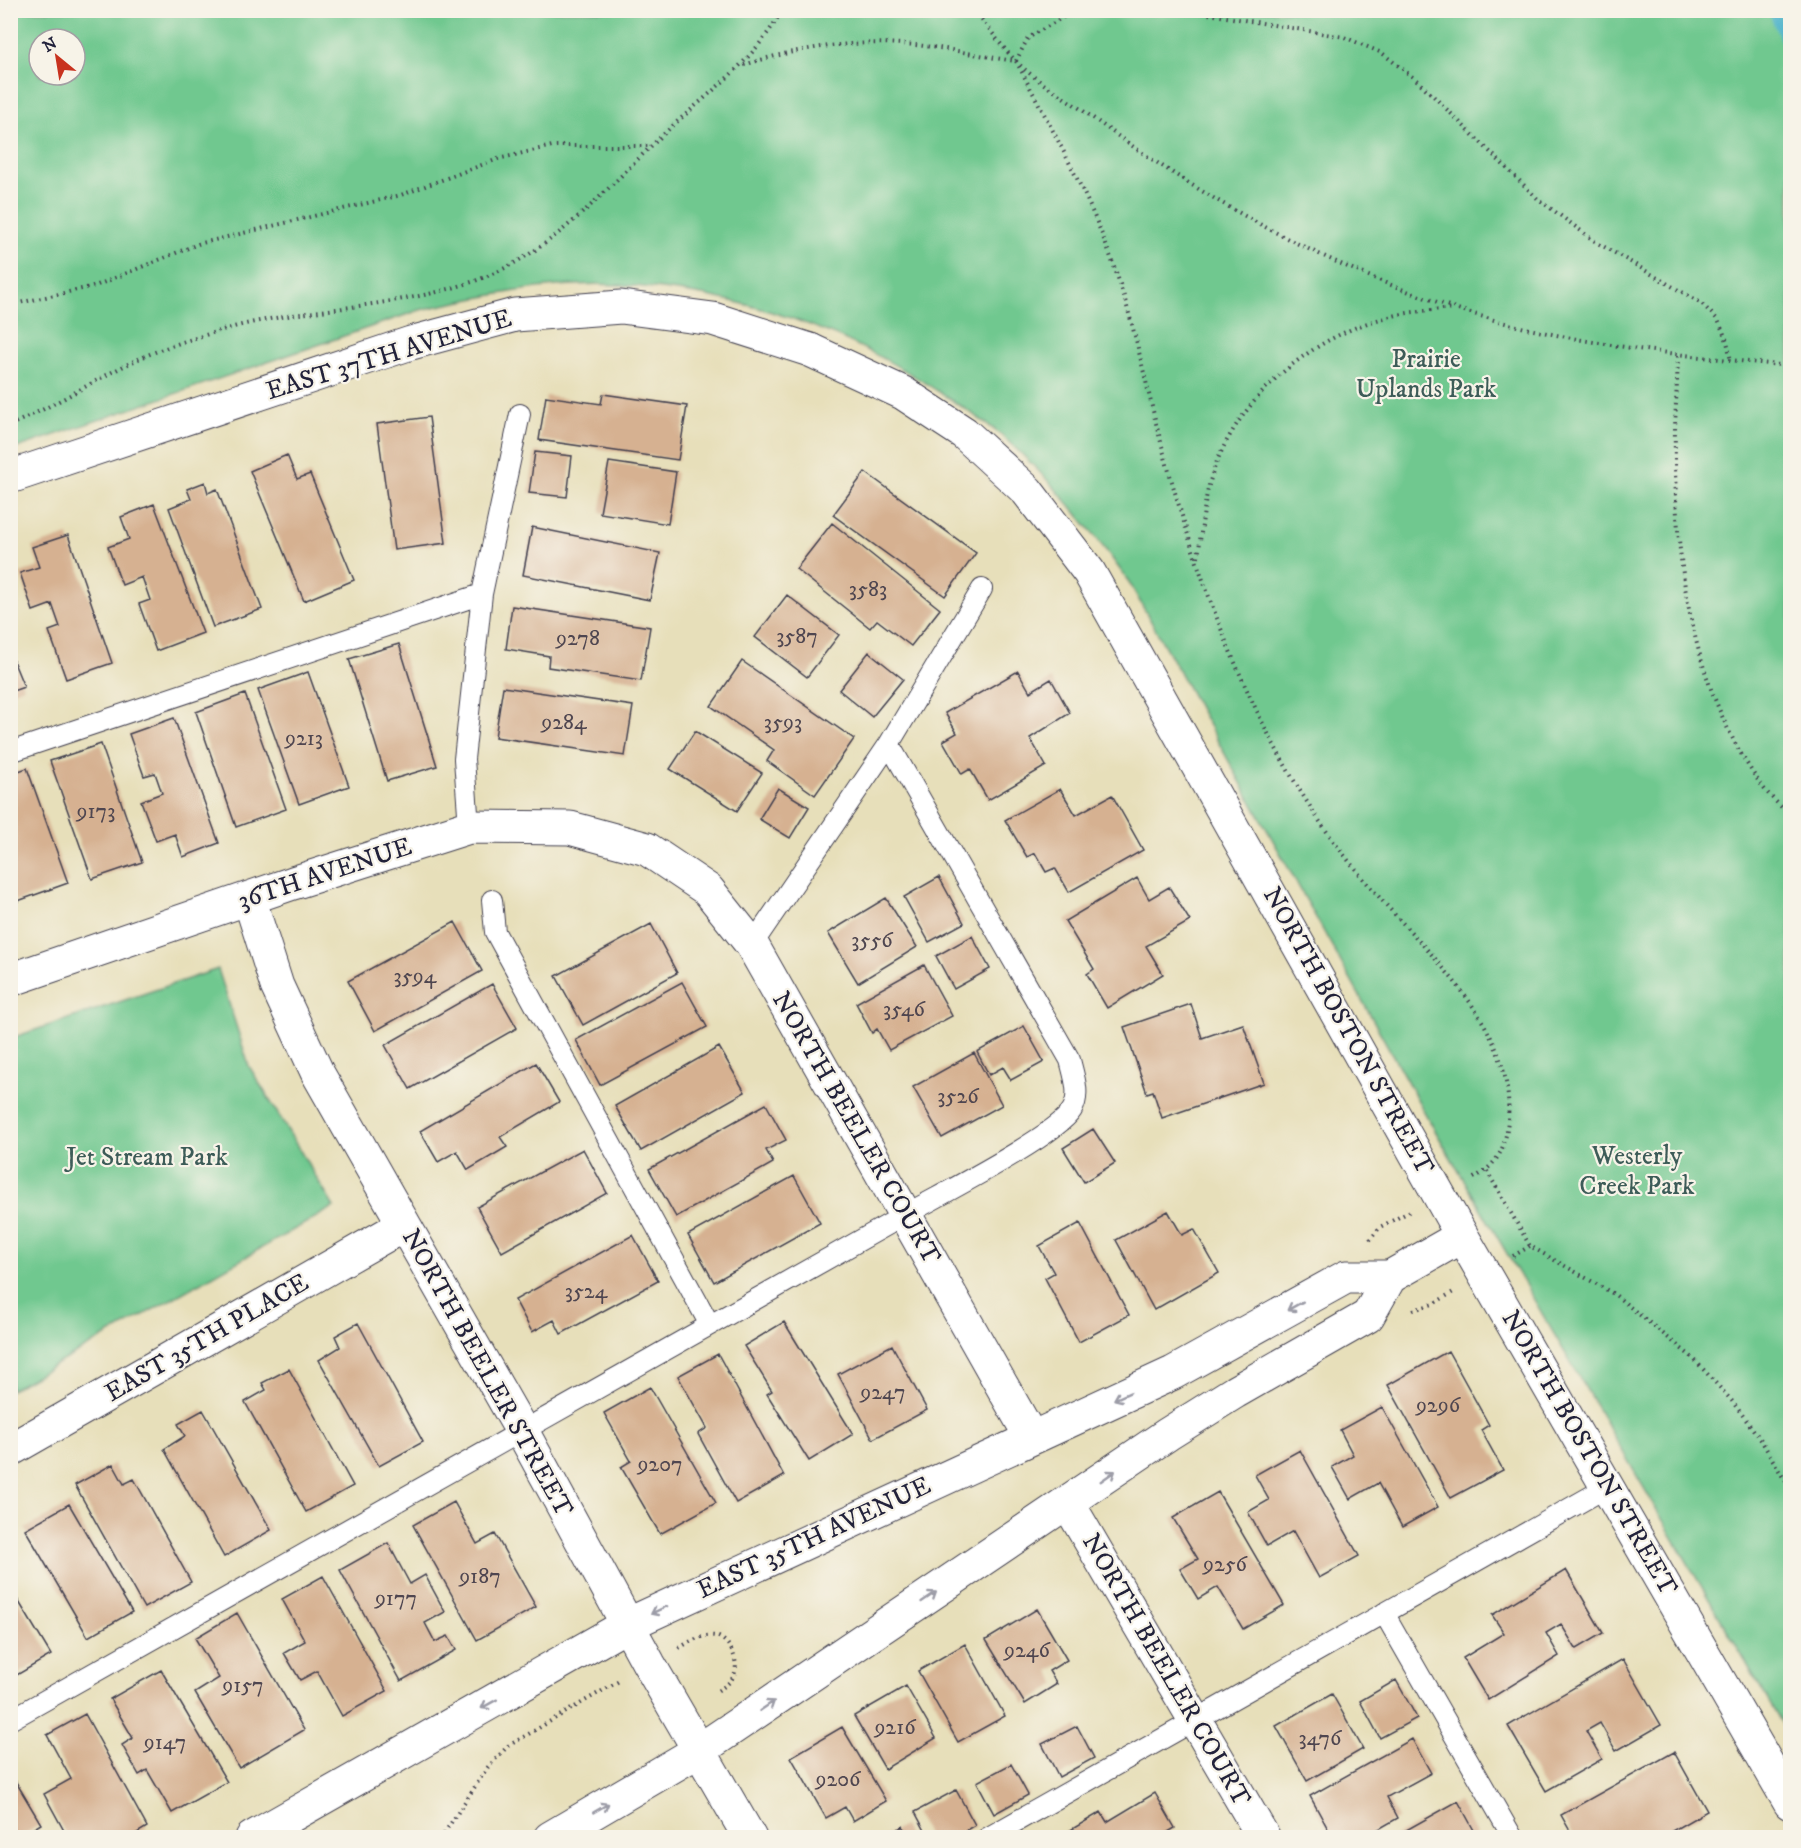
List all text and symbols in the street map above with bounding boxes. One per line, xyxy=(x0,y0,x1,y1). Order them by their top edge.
north arrow xyxy=(27,27,87,87)
text: N xyxy=(39,33,61,57)
street label: EAST 37TH AVENUE xyxy=(262,302,516,408)
park label: Prairie Uplands Park xyxy=(1356,343,1496,406)
house number: 3583 xyxy=(849,576,887,603)
house number: 3587 xyxy=(776,623,818,650)
house number: 9278 xyxy=(555,625,600,652)
house number: 9284 xyxy=(540,709,588,736)
house number: 3593 xyxy=(764,709,802,736)
house number: 9213 xyxy=(284,725,323,752)
house number: 9173 xyxy=(76,798,115,825)
street label: 36TH AVENUE xyxy=(234,830,416,918)
street label: NORTH BOSTON STREET xyxy=(1255,881,1441,1181)
house number: 3556 xyxy=(851,927,894,954)
house number: 3594 xyxy=(394,963,438,990)
street label: NORTH BEELER COURT xyxy=(764,986,948,1271)
house number: 3546 xyxy=(883,996,927,1023)
house number: 3526 xyxy=(937,1083,980,1110)
park label: Westerly Creek Park xyxy=(1579,1140,1695,1203)
park label: Jet Stream Park xyxy=(64,1141,228,1174)
street label: NORTH BEELER STREET xyxy=(394,1223,580,1523)
street label: EAST 35TH PLACE xyxy=(99,1266,315,1410)
house number: 3524 xyxy=(565,1278,609,1305)
one-way arrow xyxy=(1287,1300,1304,1312)
street label: NORTH BOSTON STREET xyxy=(1494,1304,1684,1602)
house number: 9247 xyxy=(859,1379,906,1406)
one-way arrow xyxy=(1114,1391,1132,1402)
house number: 9296 xyxy=(1415,1392,1462,1419)
house number: 9207 xyxy=(636,1451,683,1478)
street label: EAST 35TH AVENUE xyxy=(692,1469,936,1607)
one-way arrow xyxy=(1099,1470,1115,1482)
street label: NORTH BEELER COURT xyxy=(1074,1528,1258,1813)
house number: 9256 xyxy=(1202,1551,1249,1578)
house number: 9187 xyxy=(458,1563,501,1590)
house number: 9177 xyxy=(374,1585,417,1612)
one-way arrow xyxy=(920,1591,937,1603)
one-way arrow xyxy=(651,1605,669,1616)
house number: 9246 xyxy=(1003,1637,1051,1664)
house number: 9157 xyxy=(221,1672,264,1699)
one-way arrow xyxy=(480,1698,497,1710)
one-way arrow xyxy=(758,1700,775,1712)
house number: 9216 xyxy=(873,1714,917,1741)
house number: 3476 xyxy=(1298,1725,1343,1752)
house number: 9147 xyxy=(143,1729,186,1756)
house number: 9206 xyxy=(814,1766,862,1793)
one-way arrow xyxy=(592,1802,609,1814)

